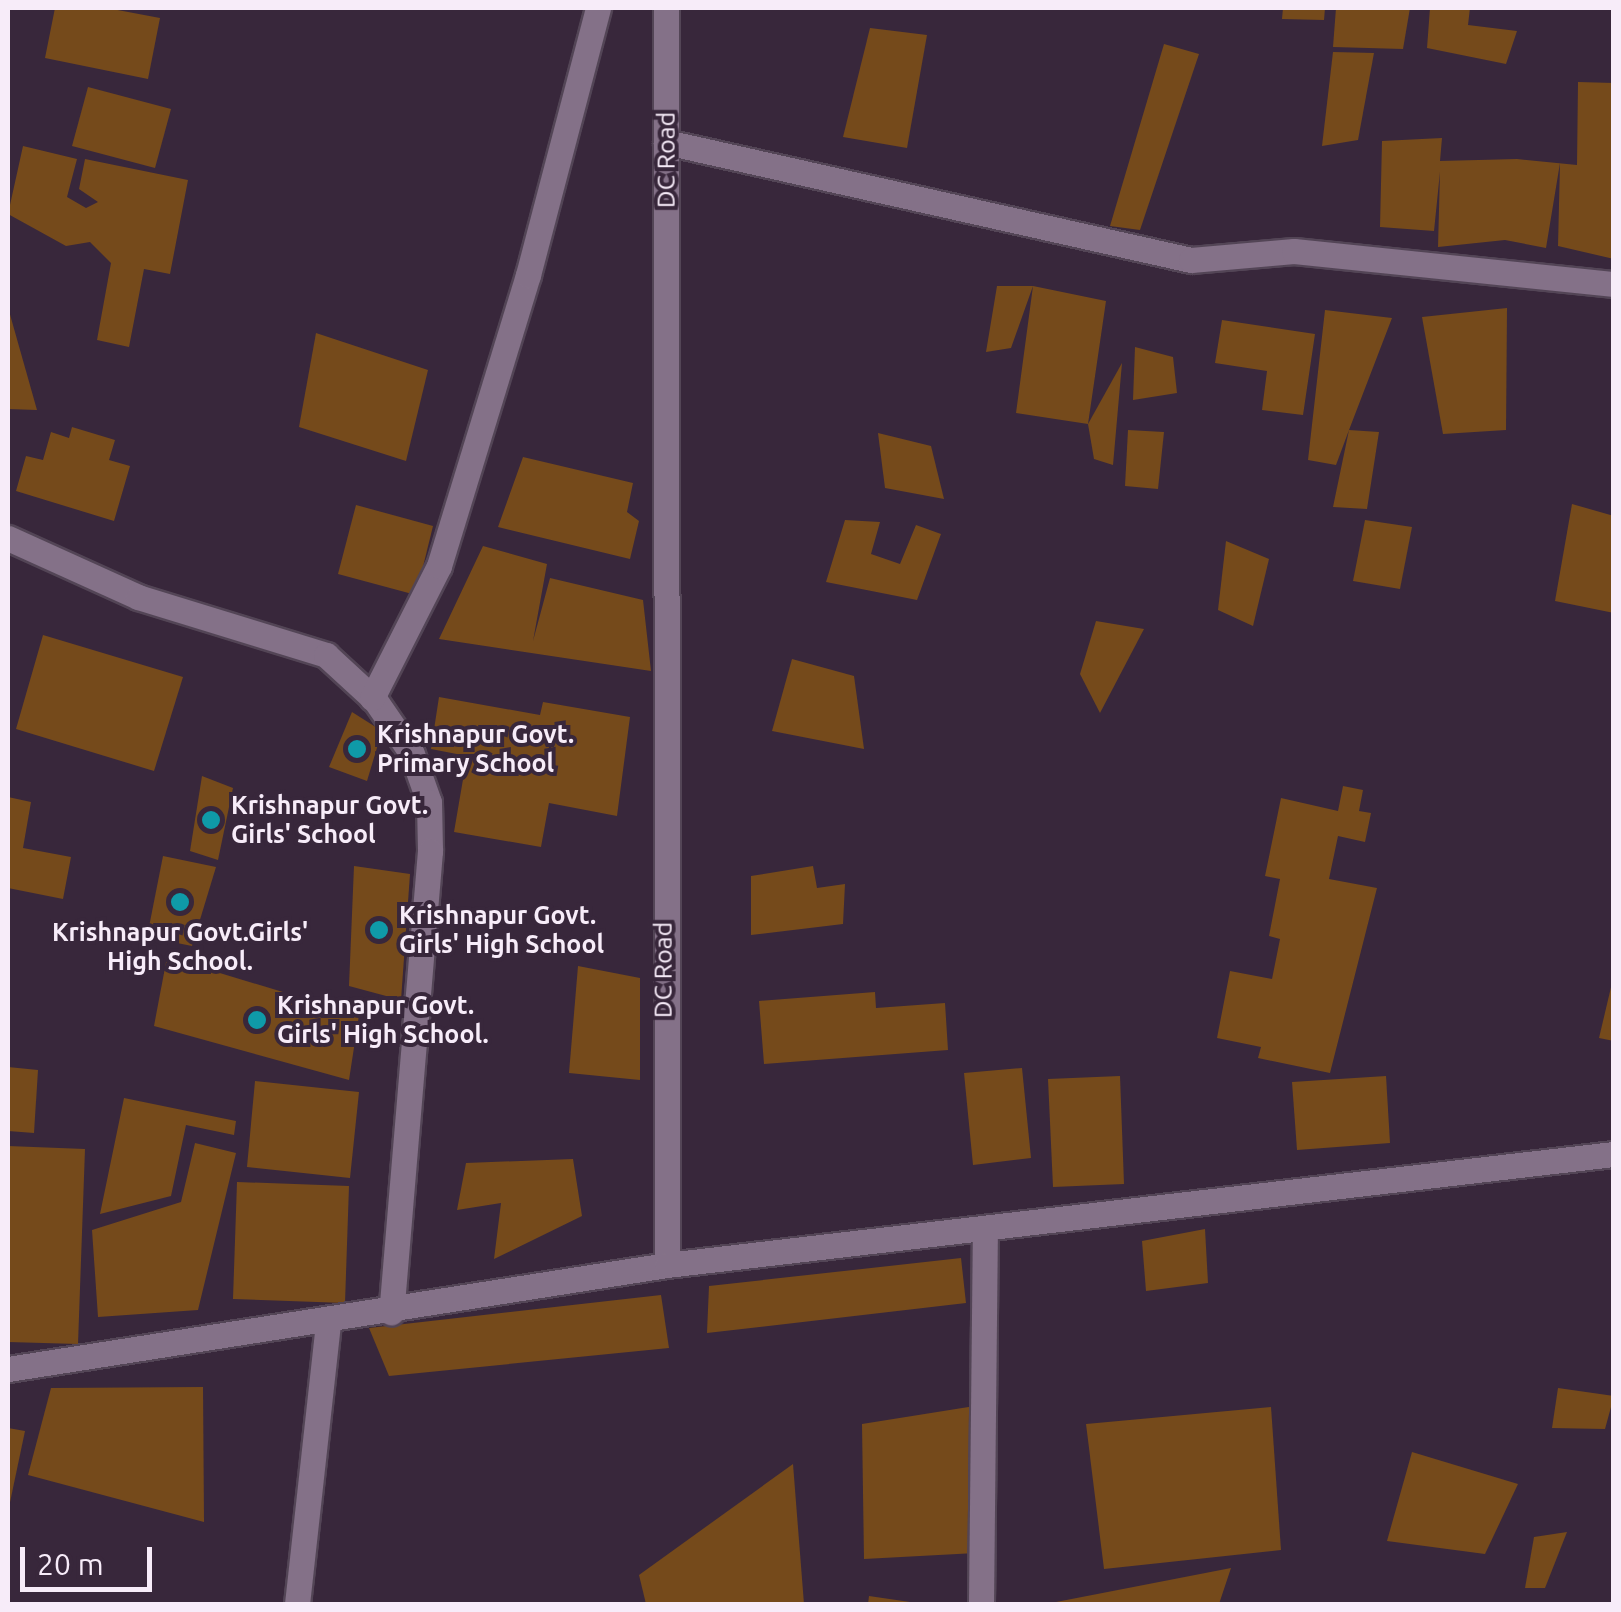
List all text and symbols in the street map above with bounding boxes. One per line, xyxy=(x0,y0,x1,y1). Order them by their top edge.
street label: DC Road xyxy=(651,112,681,208)
place label: Krishnapur Govt. Primary School xyxy=(377,720,574,779)
marker: Krishnapur Govt. Primary School xyxy=(346,738,368,760)
place label: Krishnapur Govt. Girls' School xyxy=(231,791,428,850)
marker: Krishnapur Govt. Girls' School xyxy=(200,809,222,831)
marker: Krishnapur Govt.Girls' High School. xyxy=(169,891,191,913)
place label: Krishnapur Govt. Girls' High School xyxy=(399,901,604,960)
place label: Krishnapur Govt.Girls' High School. xyxy=(52,918,308,977)
marker: Krishnapur Govt. Girls' High School xyxy=(368,919,390,941)
street label: DC Road xyxy=(648,922,678,1018)
place label: Krishnapur Govt. Girls' High School. xyxy=(277,991,489,1050)
marker: Krishnapur Govt. Girls' High School. xyxy=(246,1009,268,1031)
scale bar xyxy=(25,1527,158,1589)
text: 20 m xyxy=(37,1547,104,1581)

